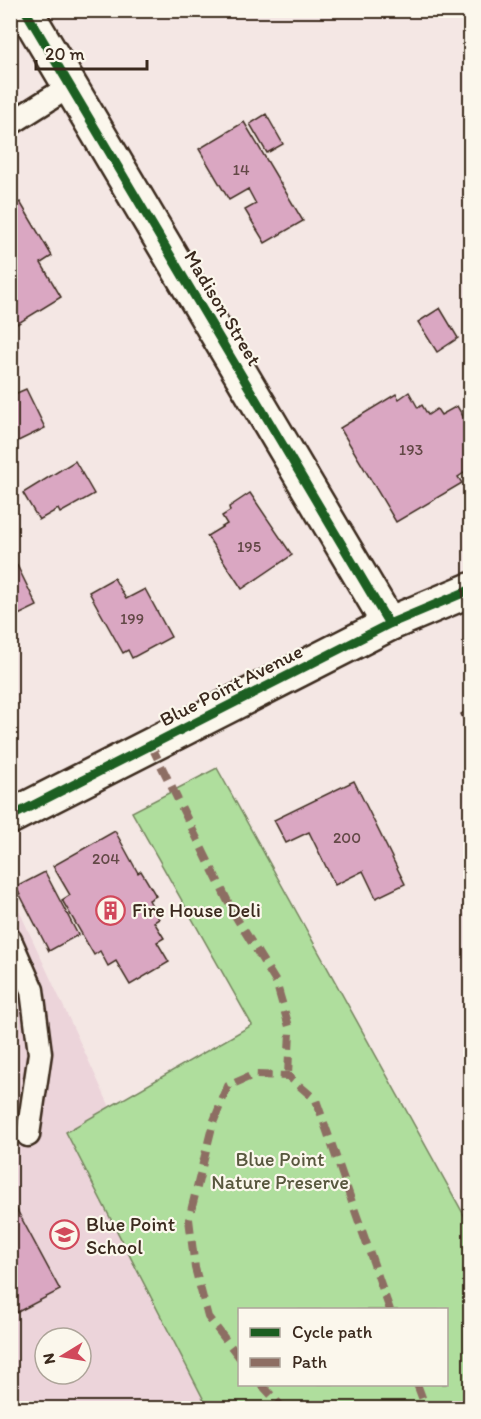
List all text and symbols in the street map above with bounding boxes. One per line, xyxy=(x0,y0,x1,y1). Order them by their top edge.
scale bar xyxy=(36,33,147,71)
text: 20 m xyxy=(45,43,85,65)
house number: 14 xyxy=(232,160,250,179)
street label: Madison Street xyxy=(179,246,267,370)
house number: 193 xyxy=(399,440,424,459)
house number: 195 xyxy=(237,537,261,556)
house number: 199 xyxy=(120,609,144,628)
street label: Blue Point Avenue xyxy=(156,639,306,731)
house number: 200 xyxy=(333,828,361,847)
house number: 204 xyxy=(92,849,120,868)
building icon: Fire House Deli xyxy=(95,894,127,926)
place label: Fire House Deli xyxy=(132,898,261,922)
park label: Blue Point Nature Preserve xyxy=(211,1147,349,1194)
place label: Blue Point School xyxy=(86,1212,176,1259)
school or university icon: Blue Point School xyxy=(49,1219,81,1251)
legend xyxy=(238,1308,448,1386)
text: Cycle path xyxy=(292,1321,373,1343)
north arrow xyxy=(33,1326,93,1386)
text: Path xyxy=(292,1351,327,1373)
text: N xyxy=(38,1352,59,1366)

